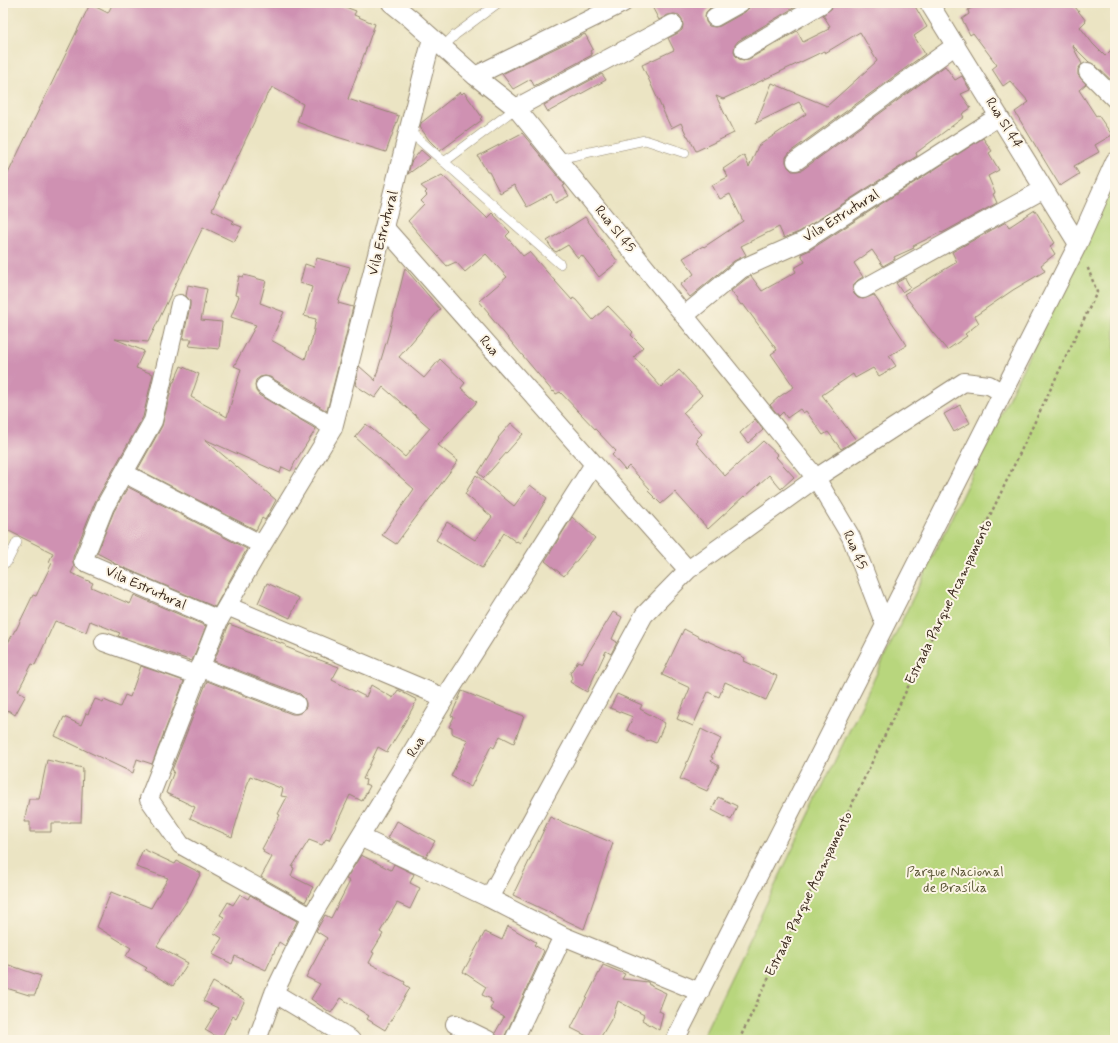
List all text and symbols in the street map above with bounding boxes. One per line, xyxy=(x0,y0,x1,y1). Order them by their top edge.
street label: Rua Sl 44 xyxy=(981,94,1027,152)
street label: Vila Estrutural xyxy=(799,185,883,247)
street label: Vila Estrutural xyxy=(364,189,402,277)
street label: Rua Sl 45 xyxy=(590,202,640,256)
street label: Rua xyxy=(475,332,503,360)
street label: Estrada Parque Acampamento xyxy=(901,517,997,687)
street label: Rua 45 xyxy=(838,528,872,572)
street label: Vila Estrutural xyxy=(103,562,189,614)
street label: Rua xyxy=(403,733,429,761)
street label: Estrada Parque Acampamento xyxy=(761,809,857,979)
park label: Parque Nacional de Brasília xyxy=(906,863,1004,897)

